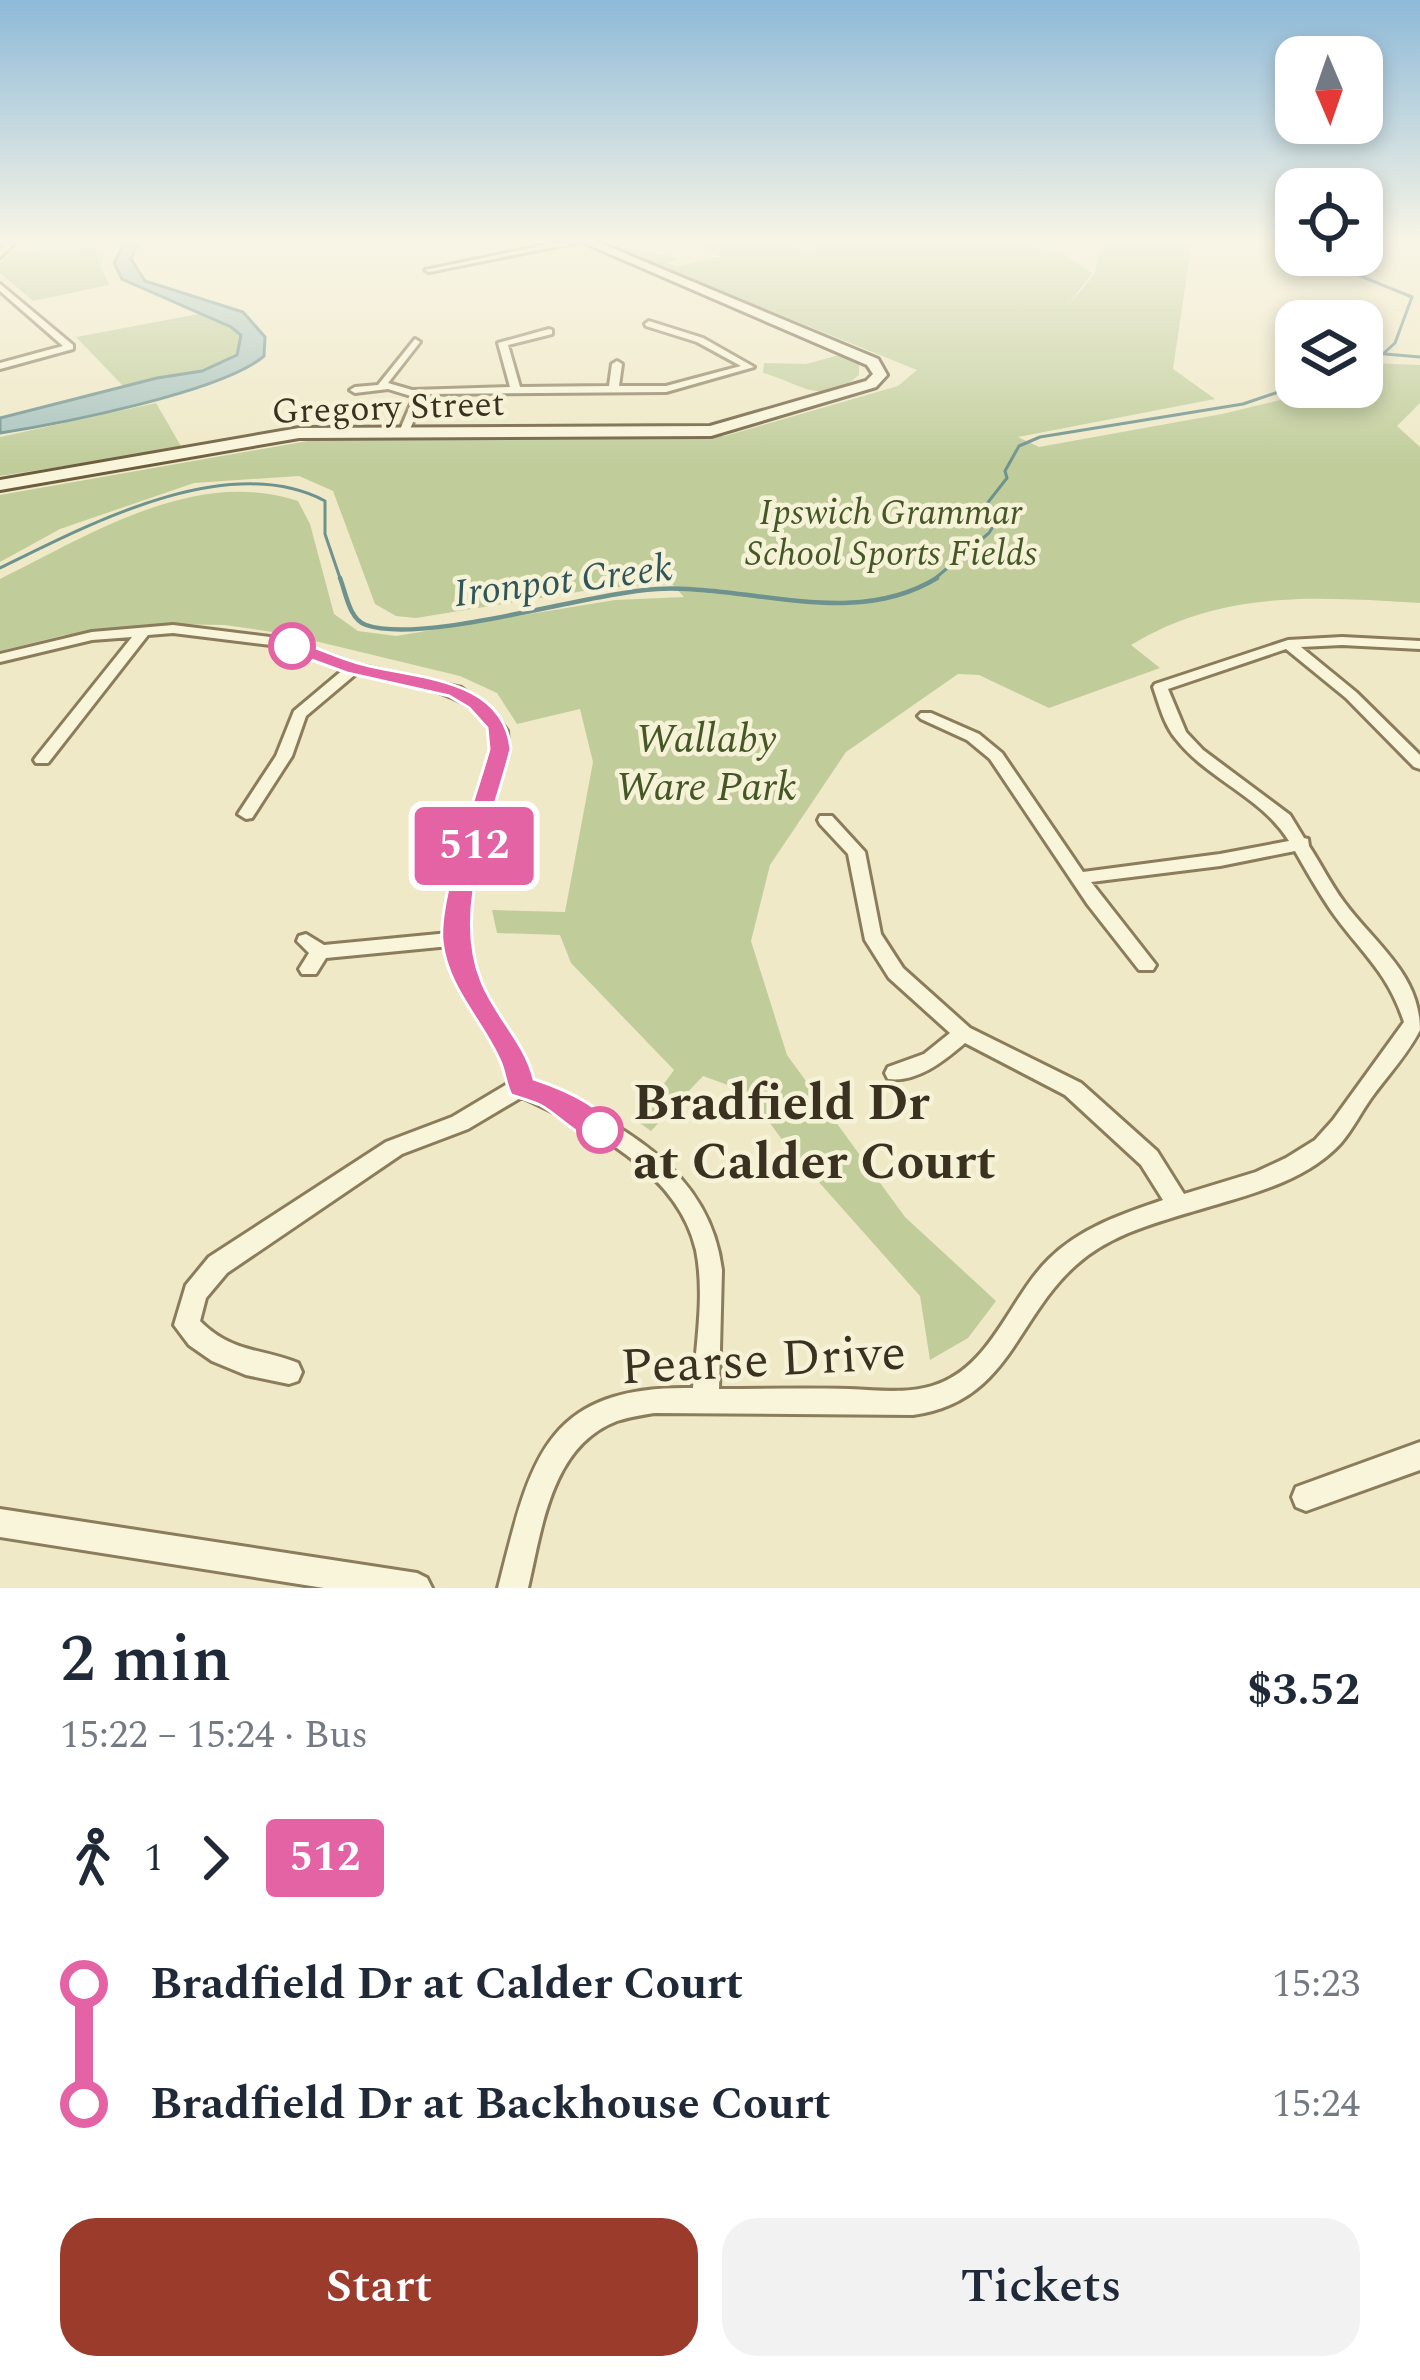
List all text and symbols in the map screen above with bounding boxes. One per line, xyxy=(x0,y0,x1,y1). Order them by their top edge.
north arrow xyxy=(1275,36,1383,144)
map controls xyxy=(1275,36,1383,408)
button: locate xyxy=(1275,168,1383,276)
button: layers xyxy=(1275,300,1383,408)
street label: Gregory Street xyxy=(271,377,506,440)
park label: Ipswich Grammar School Sports Fields xyxy=(745,486,1037,582)
water label: Ironpot Creek xyxy=(451,539,676,624)
unlabelled marker xyxy=(270,624,314,668)
park label: Wallaby Ware Park xyxy=(615,708,797,819)
line badge: 512 xyxy=(405,807,543,885)
text: 512 xyxy=(439,814,509,877)
place label: Bradfield Dr at Calder Court xyxy=(633,1065,996,1202)
marker: Bradfield Dr at Calder Court xyxy=(578,1108,622,1152)
street label: Pearse Drive xyxy=(618,1315,908,1407)
text: 2 min xyxy=(60,1610,231,1711)
text: $3.52 xyxy=(1247,1656,1360,1725)
text: 15:22 – 15:24 · Bus xyxy=(60,1706,368,1765)
icon: walk xyxy=(60,1825,126,1891)
icon: forward xyxy=(182,1825,248,1891)
text: 512 xyxy=(290,1826,360,1889)
text: 1 xyxy=(144,1829,164,1888)
text: Bradfield Dr at Calder Court xyxy=(150,1950,743,2019)
text: 15:23 xyxy=(1272,1955,1360,2014)
text: Bradfield Dr at Backhouse Court xyxy=(150,2070,831,2139)
text: 15:24 xyxy=(1272,2075,1360,2134)
button: Start xyxy=(60,2218,698,2356)
button: Tickets xyxy=(722,2218,1360,2356)

